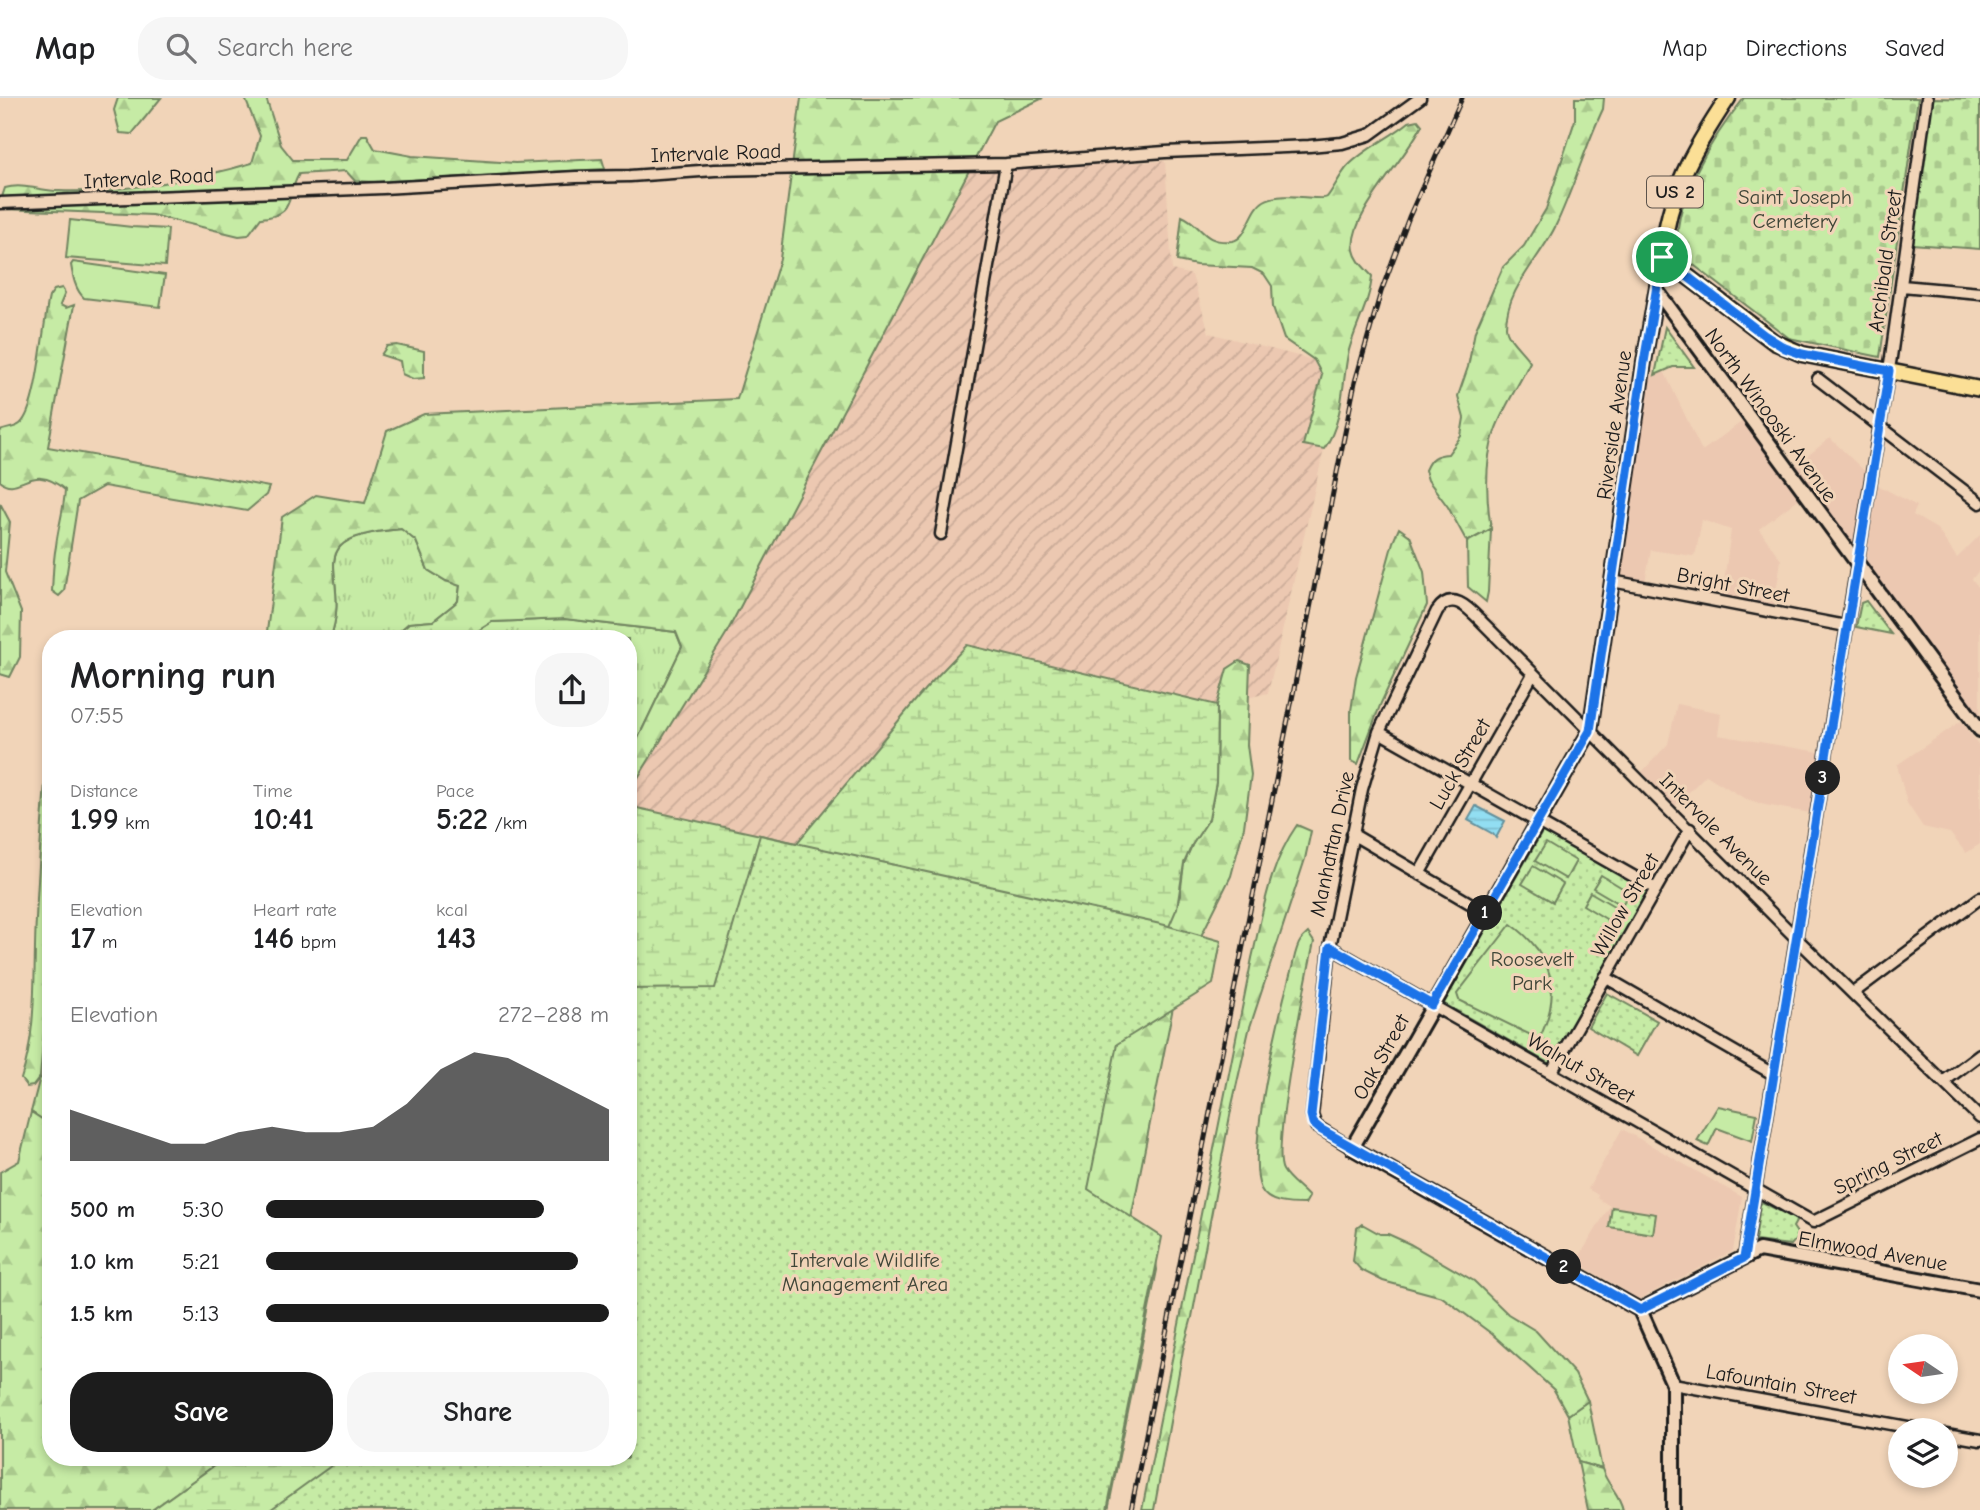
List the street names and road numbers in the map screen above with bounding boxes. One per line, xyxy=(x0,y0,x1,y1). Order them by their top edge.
street label: Intervale Road xyxy=(650,139,782,167)
street label: Intervale Road xyxy=(83,163,215,193)
road number: US 2 xyxy=(1647,176,1703,208)
street label: Archibald Street xyxy=(1863,187,1907,334)
street label: North Winooski Avenue xyxy=(1700,323,1842,507)
street label: Riverside Avenue xyxy=(1592,349,1636,501)
street label: Bright Street xyxy=(1675,562,1792,608)
street label: Luck Street xyxy=(1424,713,1496,814)
street label: Intervale Avenue xyxy=(1655,768,1777,890)
street label: Manhattan Drive xyxy=(1305,769,1359,919)
street label: Willow Street xyxy=(1586,848,1665,961)
street label: Oak Street xyxy=(1348,1009,1415,1104)
street label: Walnut Street xyxy=(1523,1028,1640,1109)
street label: Spring Street xyxy=(1830,1126,1947,1200)
street label: Elmwood Avenue xyxy=(1797,1226,1949,1276)
street label: Lafountain Street xyxy=(1704,1359,1859,1409)

